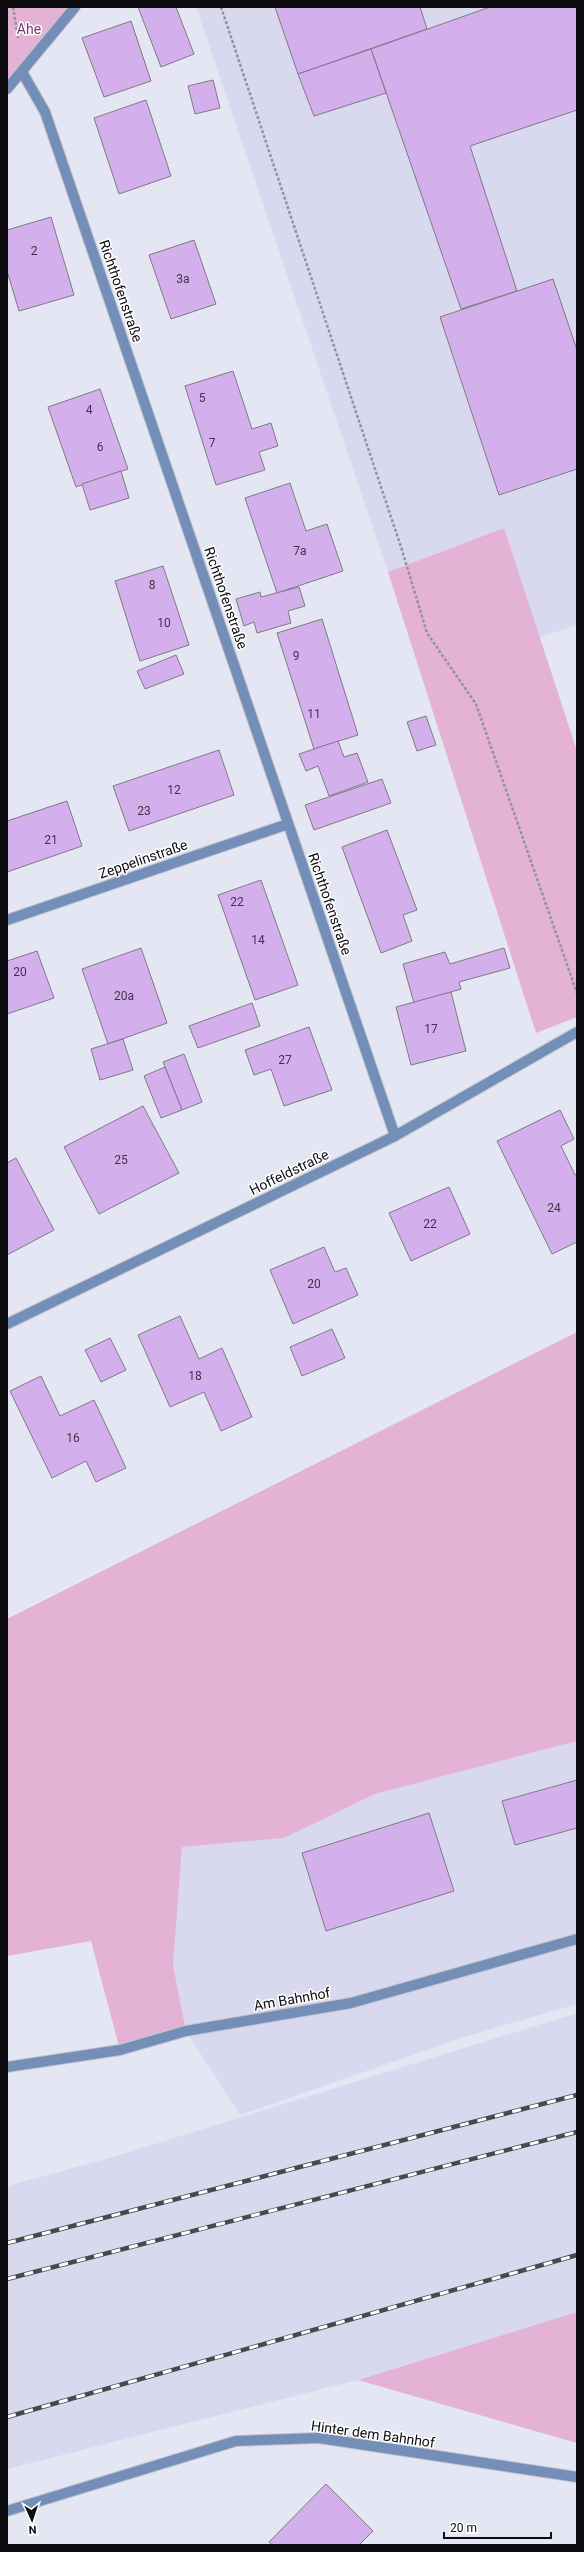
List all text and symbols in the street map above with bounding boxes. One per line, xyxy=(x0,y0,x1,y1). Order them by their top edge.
park label: Ahe xyxy=(17,21,41,37)
street label: Richthofenstraße xyxy=(96,238,146,344)
house number: 2 xyxy=(31,244,38,258)
house number: 3a xyxy=(176,272,190,286)
house number: 5 xyxy=(199,391,206,405)
house number: 4 xyxy=(86,403,93,417)
house number: 7 xyxy=(209,436,216,450)
house number: 6 xyxy=(97,440,104,454)
house number: 7a xyxy=(293,544,307,558)
street label: Richthofenstraße xyxy=(201,545,251,651)
house number: 8 xyxy=(149,578,156,592)
house number: 10 xyxy=(157,616,171,630)
house number: 9 xyxy=(293,649,299,663)
house number: 11 xyxy=(307,707,321,721)
house number: 12 xyxy=(167,783,181,797)
house number: 23 xyxy=(137,804,151,818)
house number: 21 xyxy=(44,833,58,847)
street label: Zeppelinstraße xyxy=(96,836,190,882)
street label: Richthofenstraße xyxy=(305,851,355,957)
house number: 22 xyxy=(230,895,244,909)
house number: 14 xyxy=(251,933,265,947)
house number: 20 xyxy=(13,965,27,979)
house number: 20a xyxy=(114,989,134,1003)
house number: 17 xyxy=(424,1022,438,1036)
house number: 27 xyxy=(278,1053,292,1067)
street label: Hoffeldstraße xyxy=(247,1146,331,1198)
house number: 25 xyxy=(114,1153,128,1167)
house number: 24 xyxy=(547,1201,561,1215)
house number: 22 xyxy=(423,1217,437,1231)
house number: 20 xyxy=(307,1277,321,1291)
house number: 18 xyxy=(188,1369,202,1383)
house number: 16 xyxy=(66,1431,80,1445)
street label: Am Bahnhof xyxy=(253,1984,332,2014)
street label: Hinter dem Bahnhof xyxy=(310,2417,436,2451)
north arrow xyxy=(12,2500,52,2540)
scale bar xyxy=(444,2514,551,2540)
text: 20 m xyxy=(450,2521,477,2535)
text: N xyxy=(28,2523,37,2536)

